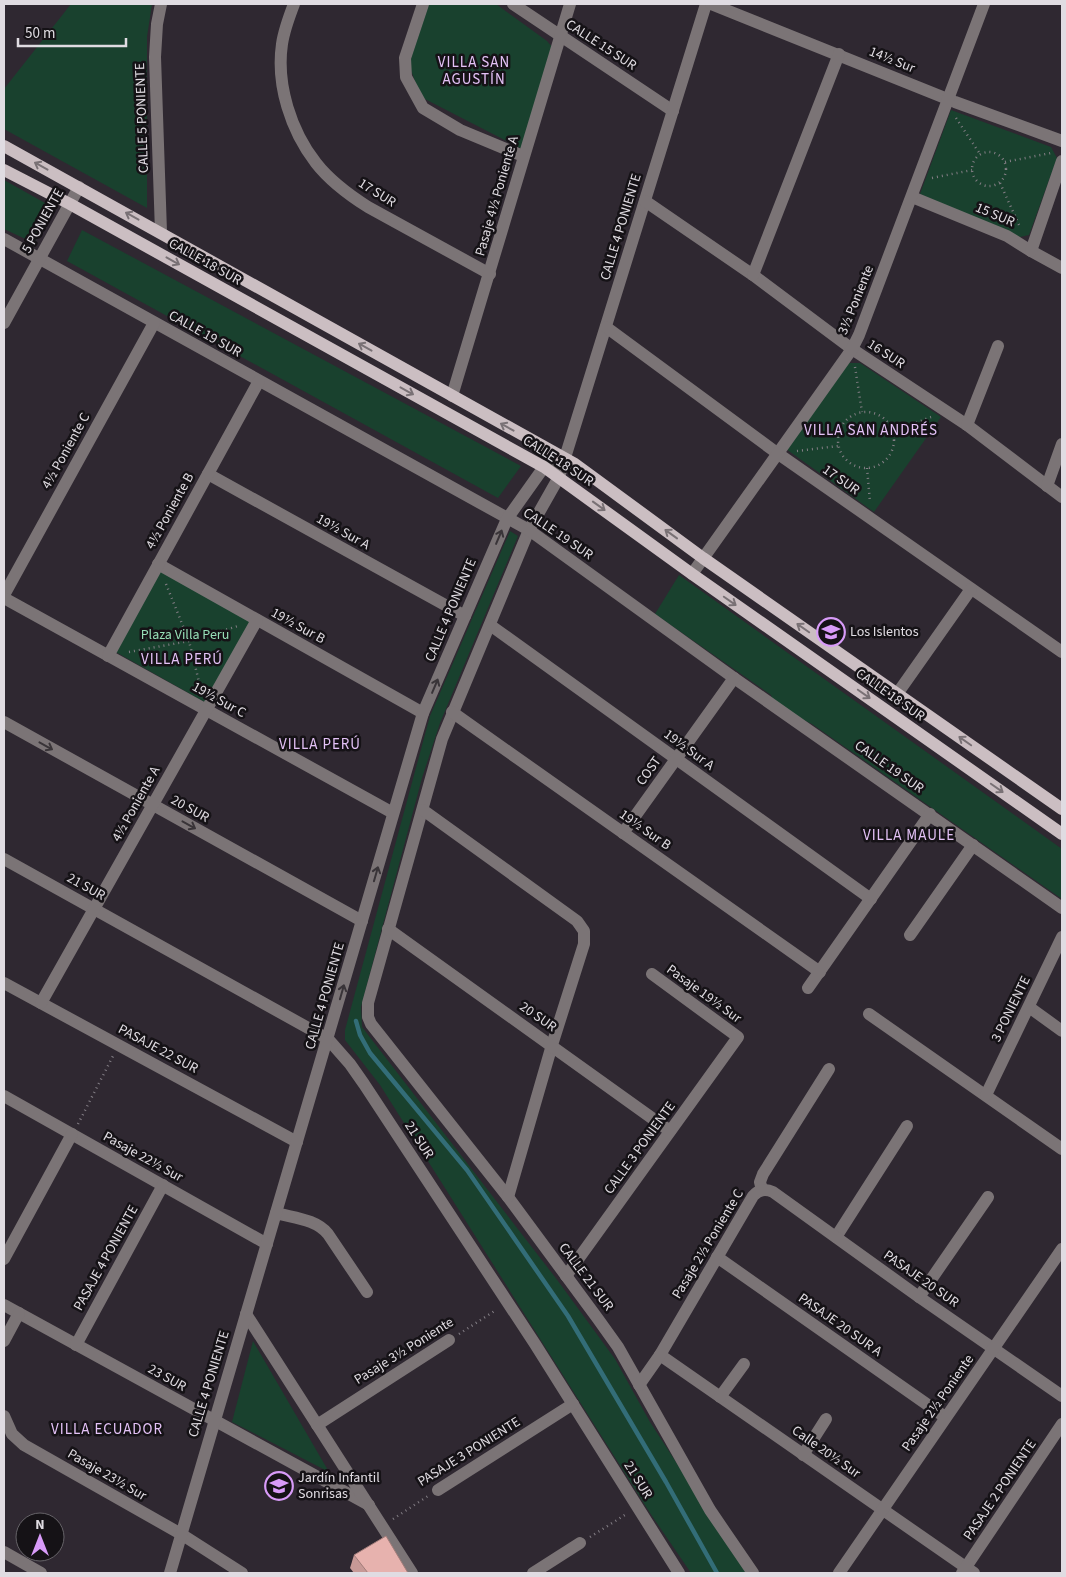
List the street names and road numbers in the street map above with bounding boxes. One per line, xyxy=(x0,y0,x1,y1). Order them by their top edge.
street label: CALLE 15 SUR xyxy=(562,15,640,75)
street label: 14½ Sur xyxy=(866,42,918,78)
street label: CALLE 5 PONIENTE xyxy=(130,62,154,174)
street label: Pasaje 4½ Poniente A xyxy=(470,133,524,259)
street label: CALLE 4 PONIENTE xyxy=(595,171,647,283)
street label: 17 SUR xyxy=(354,174,400,212)
street label: 5 PONIENTE xyxy=(17,185,69,257)
street label: 15 SUR xyxy=(972,198,1018,232)
street label: CALLE 18 SUR xyxy=(165,234,245,290)
street label: 3½ Poniente xyxy=(833,262,879,338)
street label: CALLE 19 SUR xyxy=(165,306,245,362)
street label: 16 SUR xyxy=(863,334,909,374)
street label: 4½ Poniente C xyxy=(37,409,95,493)
street label: CALLE 18 SUR xyxy=(519,431,597,491)
street label: 17 SUR xyxy=(818,460,864,500)
street label: 4½ Poniente B xyxy=(141,469,199,553)
street label: CALLE 19 SUR xyxy=(519,503,597,565)
street label: 19½ Sur A xyxy=(313,509,374,555)
street label: CALLE 4 PONIENTE xyxy=(420,555,482,665)
street label: 19½ Sur B xyxy=(267,603,329,649)
street label: CALLE 18 SUR xyxy=(851,664,929,726)
street label: 19½ Sur C xyxy=(188,677,250,723)
street label: 19½ Sur A xyxy=(660,725,719,775)
street label: CALLE 19 SUR xyxy=(850,736,928,798)
street label: COST xyxy=(632,752,667,790)
street label: 4½ Poniente A xyxy=(107,762,165,846)
street label: 20 SUR xyxy=(167,790,213,828)
street label: 19½ Sur B xyxy=(615,805,675,855)
street label: 21 SUR xyxy=(63,868,109,906)
street label: CALLE 4 PONIENTE xyxy=(300,940,350,1052)
street label: Pasaje 19½ Sur xyxy=(662,960,746,1028)
street label: 3 PONIENTE xyxy=(986,973,1036,1045)
street label: 20 SUR xyxy=(515,997,561,1037)
street label: PASAJE 22 SUR xyxy=(114,1020,202,1079)
street label: CALLE 3 PONIENTE xyxy=(599,1097,681,1199)
street label: 21 SUR xyxy=(399,1117,439,1163)
street label: Pasaje 22½ Sur xyxy=(99,1127,187,1187)
street label: Pasaje 2½ Poniente C xyxy=(667,1185,749,1303)
street label: PASAJE 4 PONIENTE xyxy=(69,1202,143,1314)
street label: CALLE 21 SUR xyxy=(554,1239,618,1315)
street label: PASAJE 20 SUR xyxy=(879,1246,963,1312)
street label: PASAJE 20 SUR A xyxy=(794,1289,886,1362)
street label: Pasaje 3½ Poniente xyxy=(350,1312,458,1390)
street label: CALLE 4 PONIENTE xyxy=(183,1328,235,1440)
street label: Pasaje 2½ Poniente xyxy=(897,1351,979,1455)
street label: 23 SUR xyxy=(144,1359,190,1397)
street label: PASAJE 3 PONIENTE xyxy=(414,1412,524,1492)
street label: Calle 20½ Sur xyxy=(788,1421,865,1483)
street label: PASAJE 2 PONIENTE xyxy=(959,1436,1041,1544)
street label: Pasaje 23½ Sur xyxy=(64,1444,150,1506)
street label: 21 SUR xyxy=(619,1457,657,1503)

